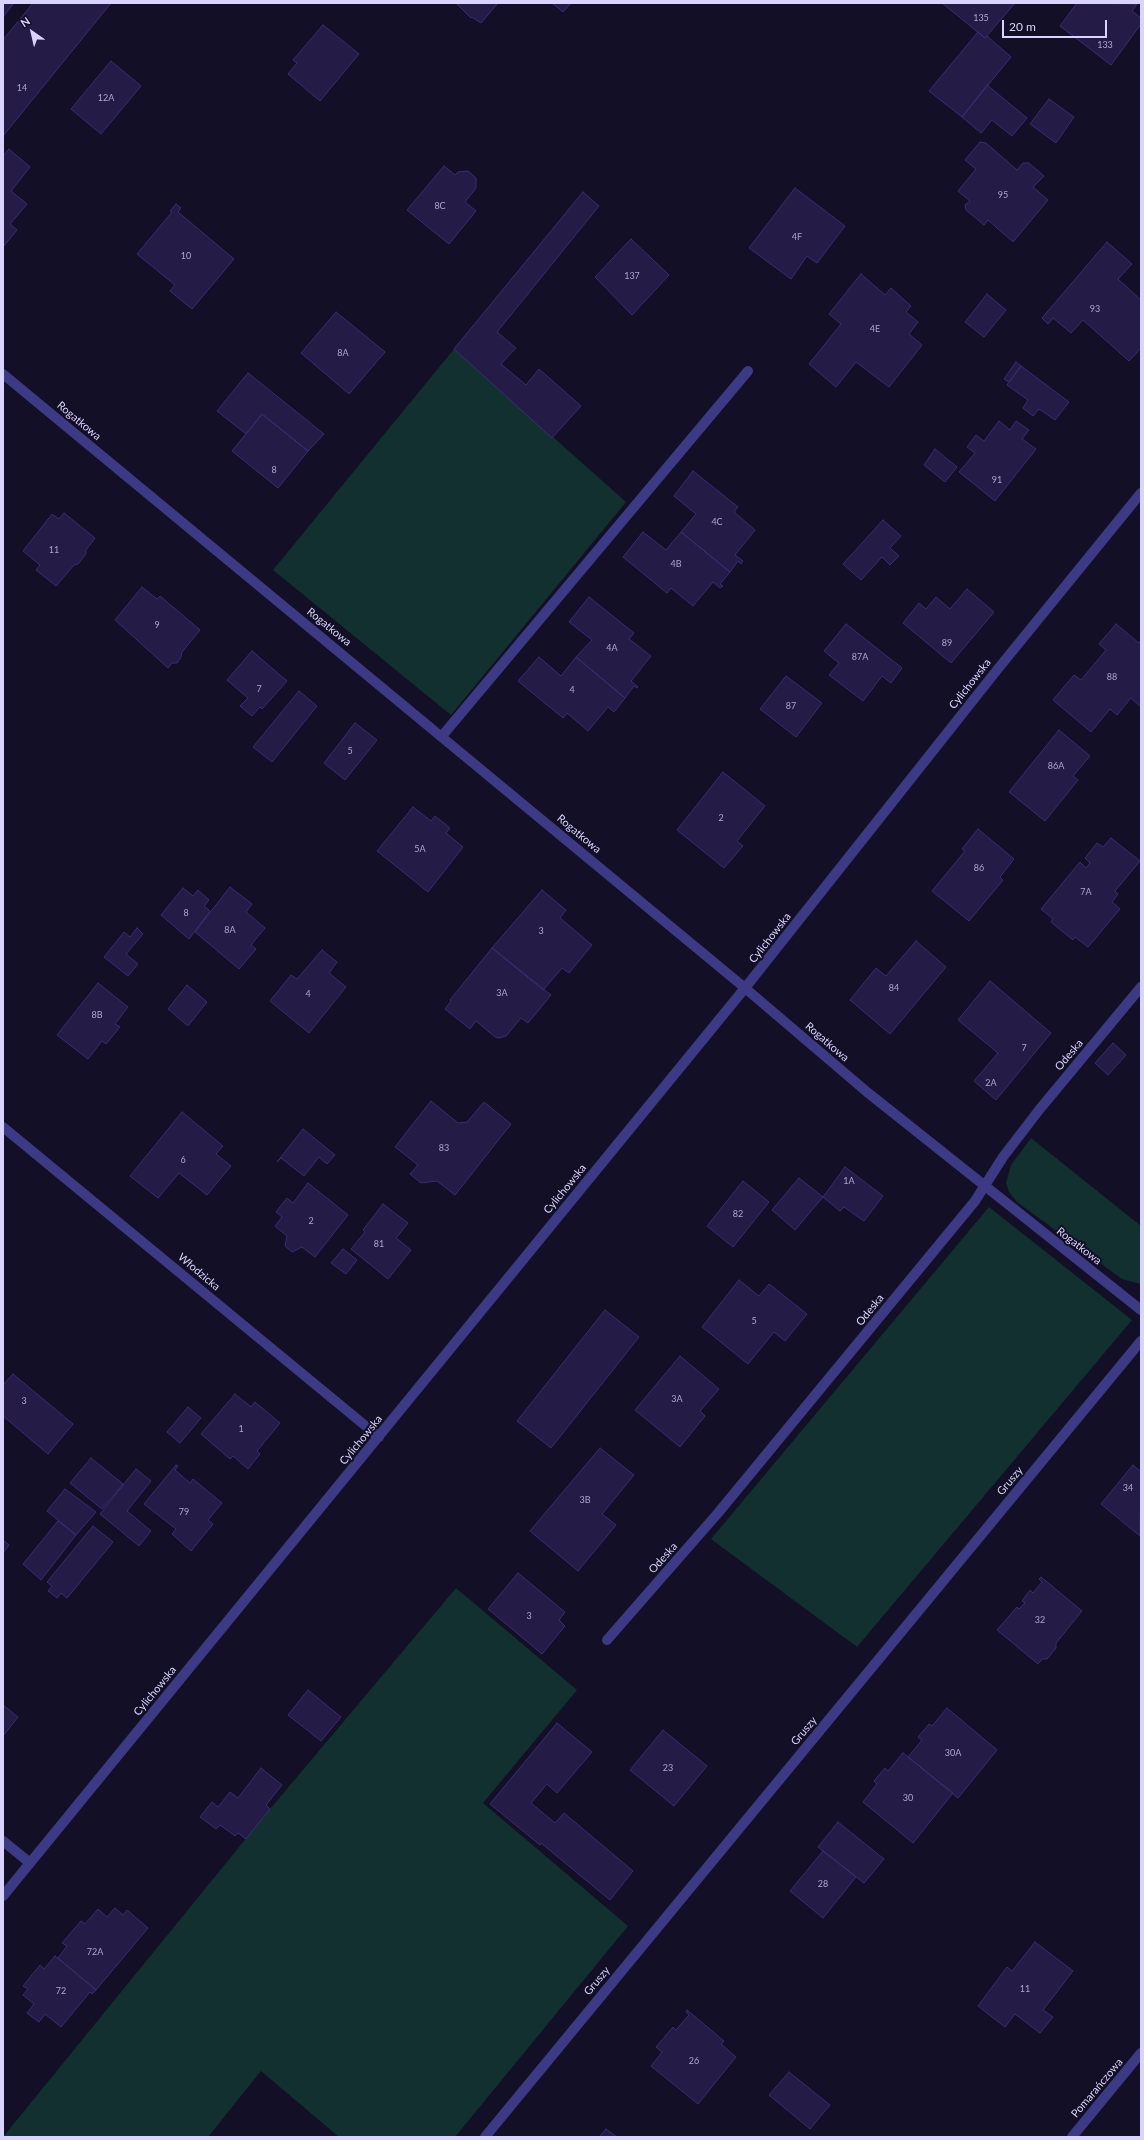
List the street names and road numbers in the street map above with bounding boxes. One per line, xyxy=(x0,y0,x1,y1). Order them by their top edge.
street label: Rogatkowa xyxy=(54,399,104,443)
street label: Rogatkowa xyxy=(304,605,354,649)
street label: Cylichowska xyxy=(946,656,994,712)
street label: Rogatkowa xyxy=(554,812,604,856)
street label: Cylichowska xyxy=(746,910,794,966)
street label: Rogatkowa xyxy=(803,1020,851,1064)
street label: Odeska xyxy=(1052,1037,1086,1073)
street label: Cylichowska xyxy=(541,1162,589,1216)
street label: Rogatkowa xyxy=(1054,1224,1104,1268)
street label: Włodzicka xyxy=(175,1251,223,1293)
street label: Odeska xyxy=(853,1292,887,1328)
street label: Cylichowska xyxy=(337,1413,385,1467)
street label: Gruszy xyxy=(994,1464,1026,1498)
street label: Odeska xyxy=(646,1540,680,1576)
street label: Cylichowska xyxy=(131,1664,179,1718)
street label: Gruszy xyxy=(788,1714,820,1748)
street label: Gruszy xyxy=(581,1964,613,1998)
street label: Pomarańczowa xyxy=(1069,2056,1125,2120)

